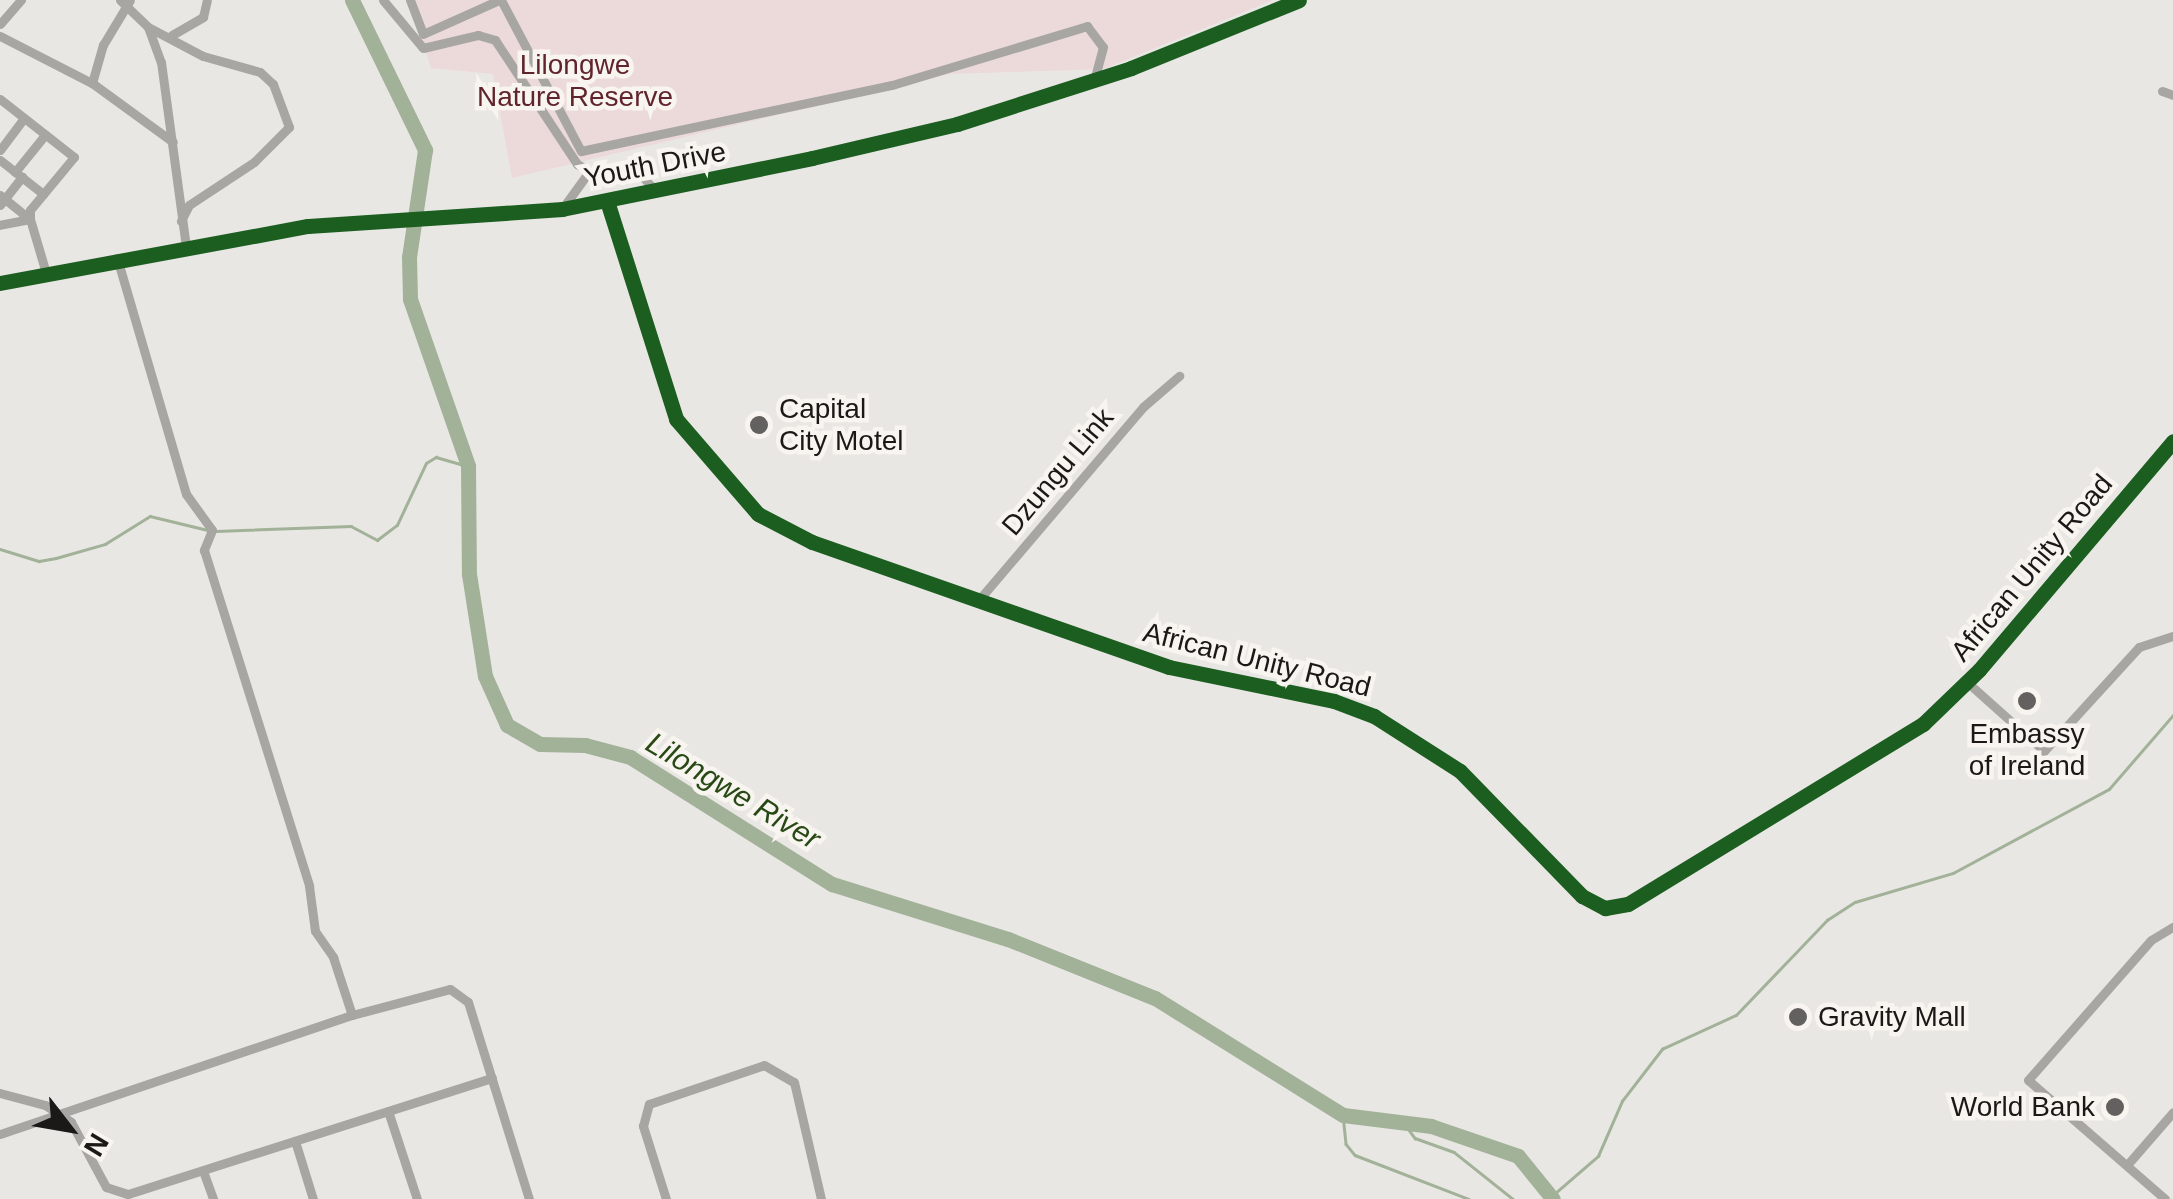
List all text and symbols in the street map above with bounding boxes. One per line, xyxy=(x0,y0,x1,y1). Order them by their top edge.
park label: Lilongwe Nature Reserve xyxy=(477,48,673,114)
street label: Youth Drive xyxy=(581,135,729,195)
place label: Capital City Motel xyxy=(779,392,903,458)
street label: Dzungu Link xyxy=(995,402,1121,542)
marker: Capital City Motel xyxy=(748,414,770,436)
street label: African Unity Road xyxy=(1944,468,2120,668)
street label: African Unity Road xyxy=(1140,615,1374,705)
marker: Embassy of Ireland xyxy=(2016,690,2038,712)
place label: Embassy of Ireland xyxy=(1969,717,2085,783)
water label: Lilongwe River xyxy=(639,725,827,857)
place label: Gravity Mall xyxy=(1818,1000,1966,1034)
marker: Gravity Mall xyxy=(1787,1006,1809,1028)
north arrow xyxy=(20,1079,120,1179)
place label: World Bank xyxy=(1951,1090,2095,1124)
marker: World Bank xyxy=(2104,1096,2126,1118)
text: N xyxy=(78,1128,115,1161)

